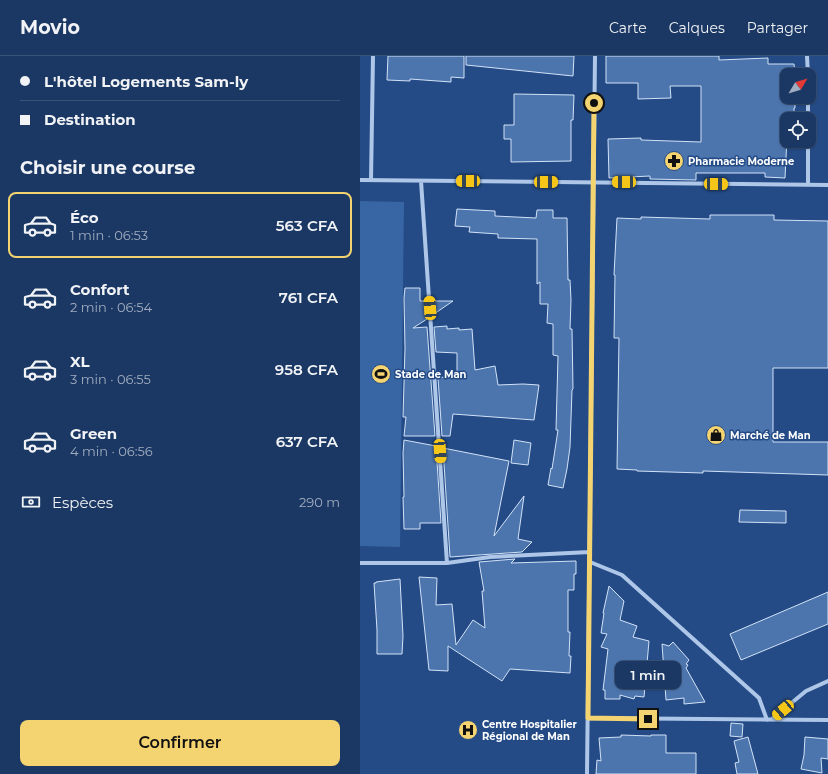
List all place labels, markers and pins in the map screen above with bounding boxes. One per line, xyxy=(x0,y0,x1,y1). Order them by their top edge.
pharmacy icon: Pharmacie Moderne xyxy=(663,150,685,172)
place label: Pharmacie Moderne xyxy=(688,155,794,168)
sports icon: Stade de Man xyxy=(370,363,392,385)
place label: Stade de Man xyxy=(395,368,467,381)
shop icon: Marché de Man xyxy=(705,424,727,446)
place label: Marché de Man xyxy=(730,429,811,442)
place label: Centre Hospitalier Régional de Man xyxy=(482,718,578,743)
hospital icon: Centre Hospitalier Régional de Man xyxy=(457,719,479,741)

